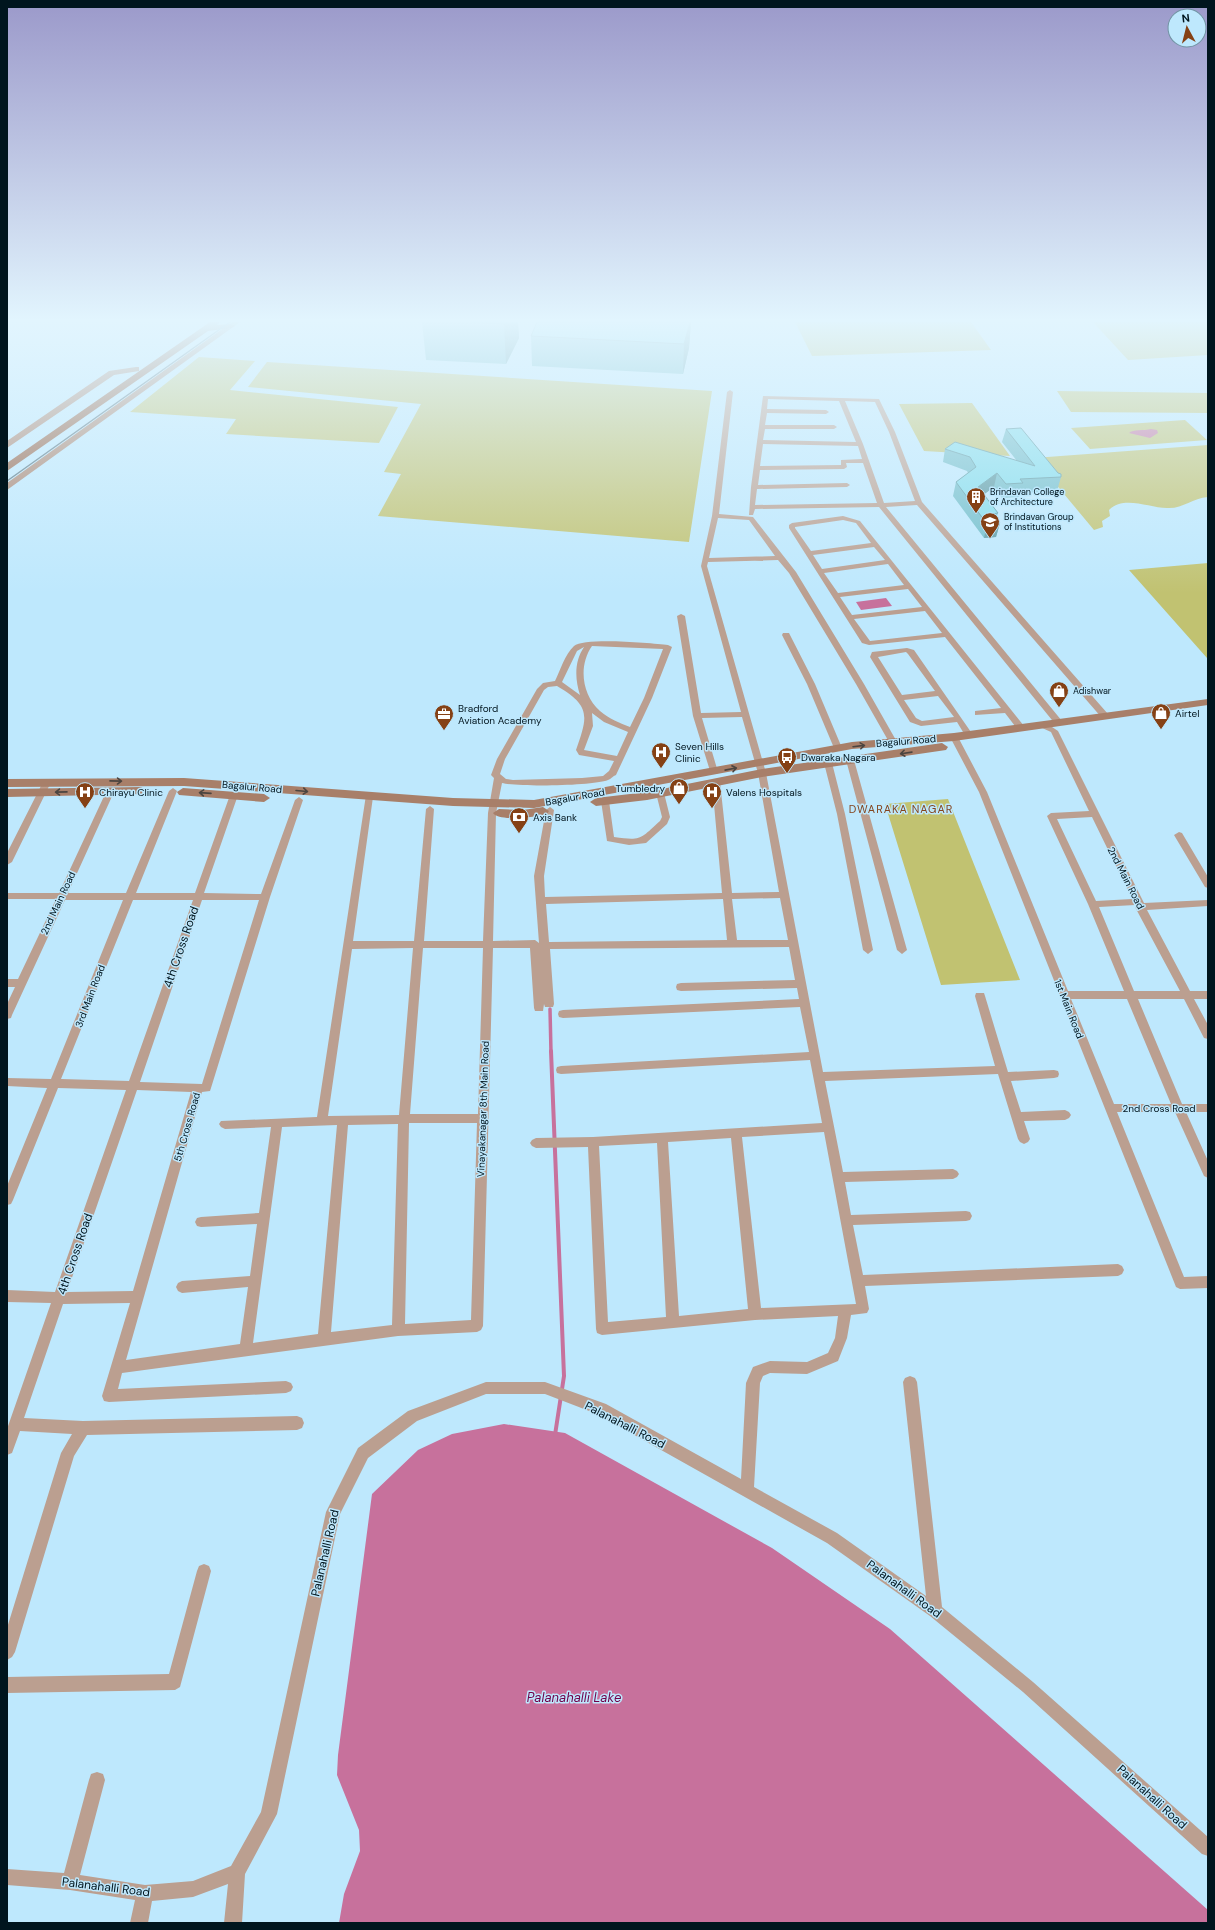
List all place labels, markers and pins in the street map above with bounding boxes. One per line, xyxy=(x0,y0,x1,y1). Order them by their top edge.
building icon: Brindavan College of Architecture xyxy=(965,486,987,514)
place label: Brindavan College of Architecture xyxy=(990,486,1064,508)
school or university icon: Brindavan Group of Institutions xyxy=(979,511,1001,539)
place label: Brindavan Group of Institutions xyxy=(1004,511,1074,533)
shop icon: Adishwar xyxy=(1048,680,1070,708)
place label: Adishwar xyxy=(1073,685,1112,697)
place label: Bradford Aviation Academy xyxy=(458,702,542,727)
shop icon: Airtel xyxy=(1150,702,1172,730)
office icon: Bradford Aviation Academy xyxy=(433,703,455,731)
place label: Airtel xyxy=(1175,707,1199,720)
place label: Seven Hills Clinic xyxy=(675,740,724,765)
hospital icon: Seven Hills Clinic xyxy=(650,741,672,769)
bus stop icon: Dwaraka Nagara xyxy=(776,746,798,774)
place label: Dwaraka Nagara xyxy=(801,751,876,764)
shop icon: Tumbledry xyxy=(668,777,690,805)
hospital icon: Chirayu Clinic xyxy=(74,781,96,809)
hospital icon: Valens Hospitals xyxy=(701,781,723,809)
place label: Tumbledry xyxy=(616,782,665,795)
place label: Chirayu Clinic xyxy=(99,786,163,799)
place label: Valens Hospitals xyxy=(726,786,802,799)
bank icon: Axis Bank xyxy=(508,806,530,834)
place label: Axis Bank xyxy=(533,811,577,824)

